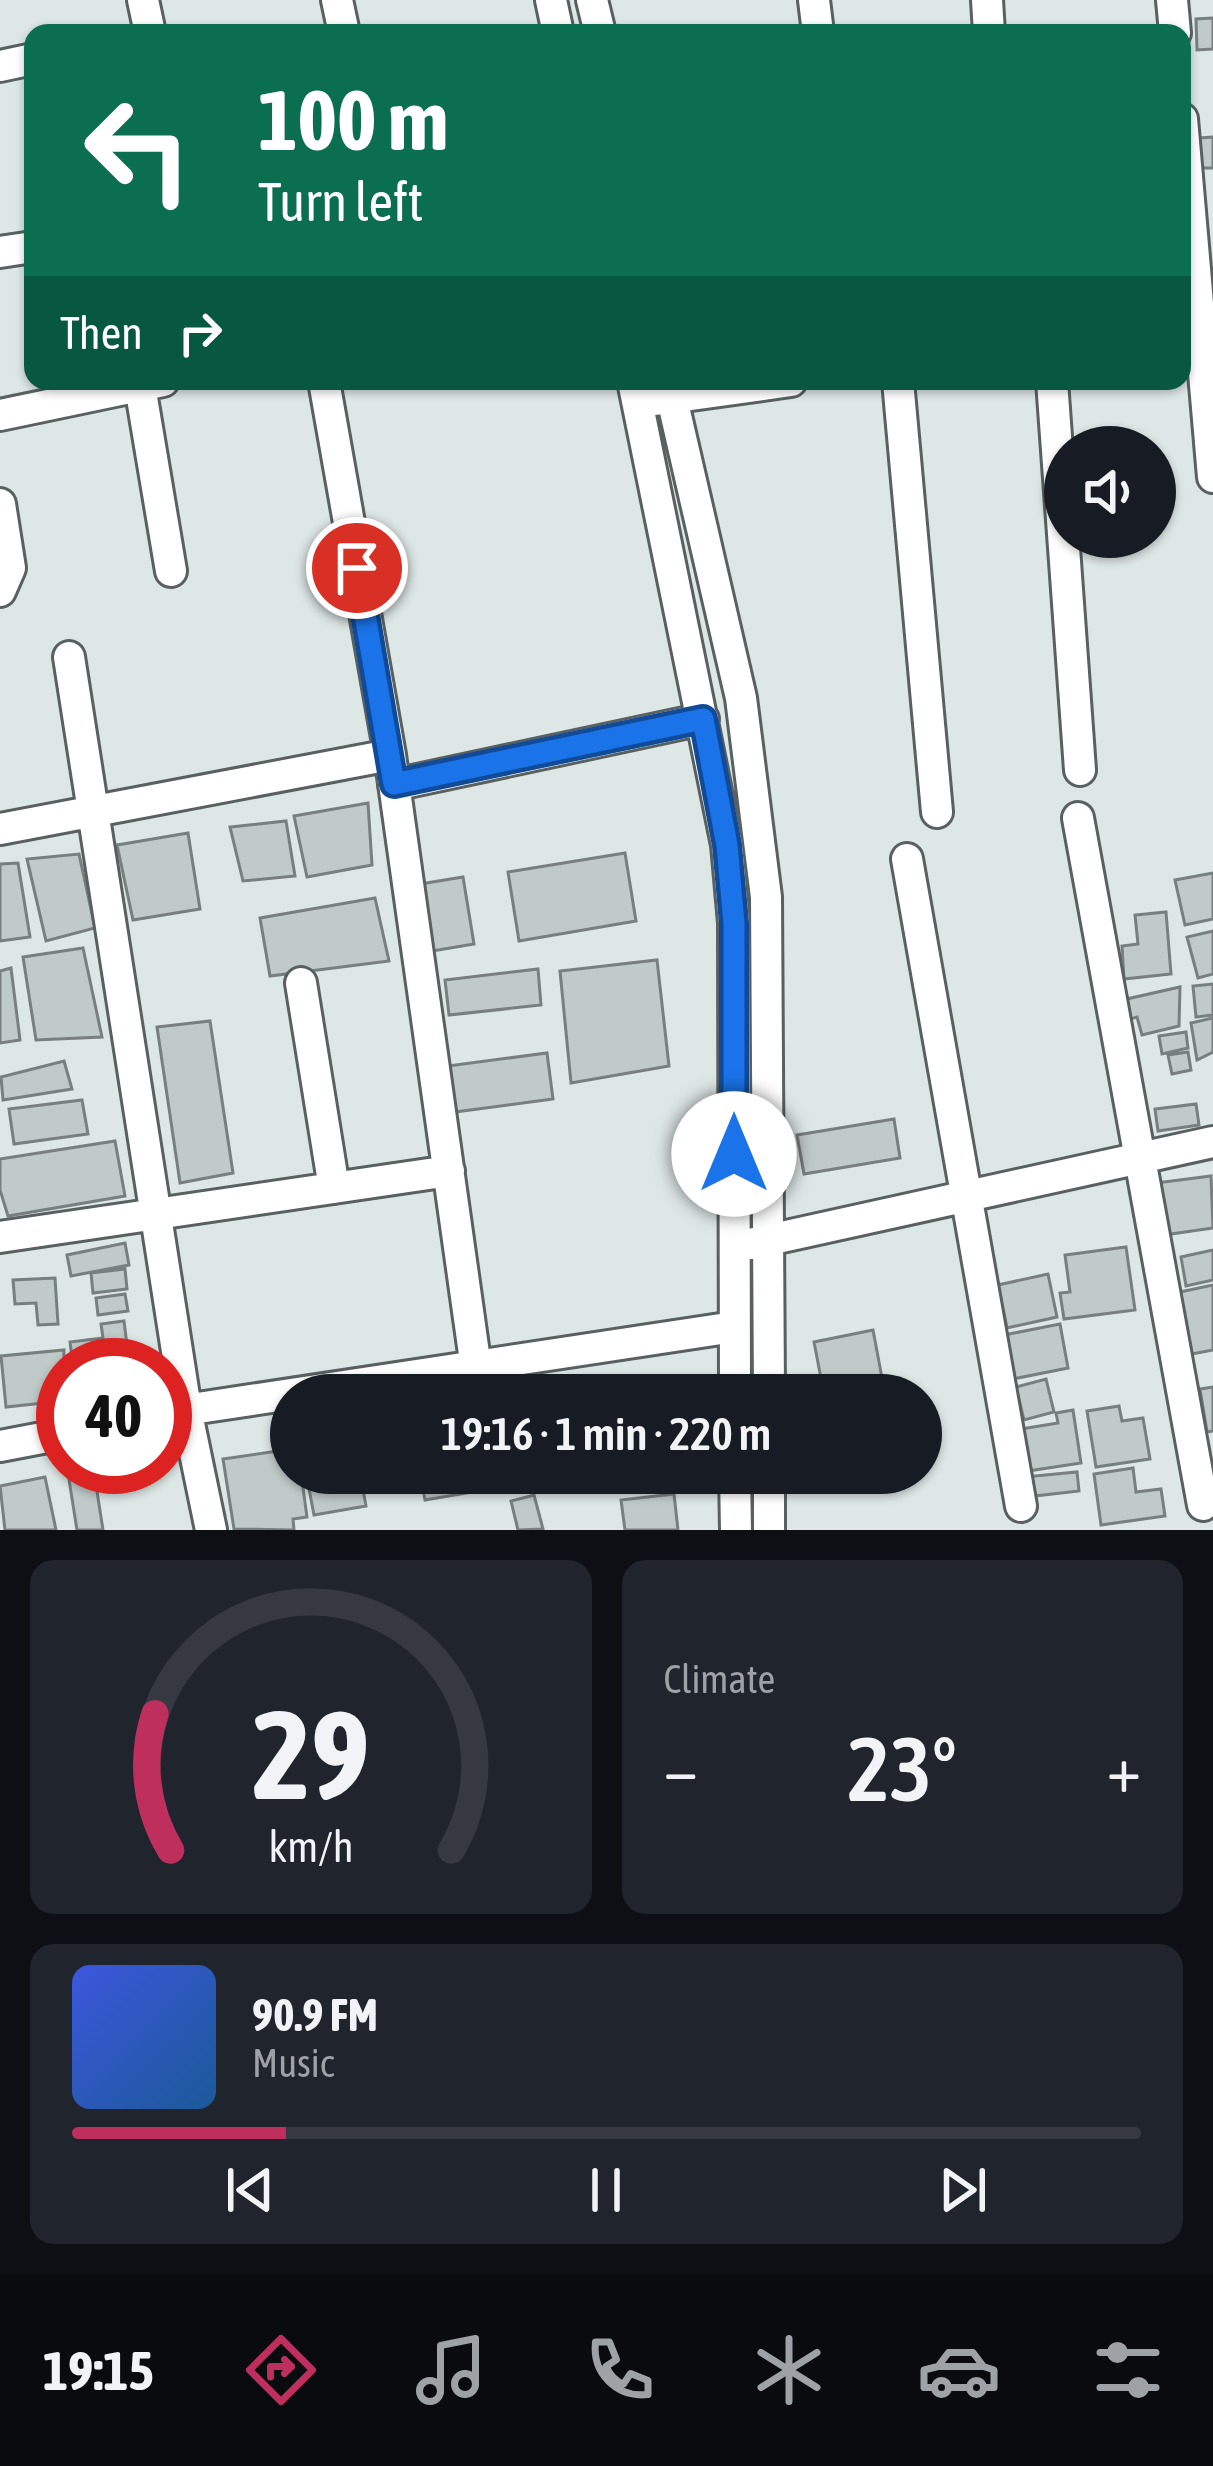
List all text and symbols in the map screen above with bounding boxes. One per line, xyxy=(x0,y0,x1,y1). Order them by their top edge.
icon: left xyxy=(60,72,216,228)
text: 100 m xyxy=(258,72,448,168)
text: Turn left xyxy=(258,171,423,232)
icon: right xyxy=(167,300,233,366)
text: Then xyxy=(60,307,143,359)
map controls xyxy=(1044,426,1176,558)
button: sound xyxy=(1044,426,1176,558)
pin xyxy=(306,517,408,619)
icon: arrive xyxy=(324,535,390,601)
position arrow xyxy=(671,1091,797,1217)
speed limit sign: 40 xyxy=(36,1338,192,1494)
text: 19:16 · 1 min · 220 m xyxy=(441,1408,771,1460)
text: Climate xyxy=(664,1657,775,1701)
text: 29 xyxy=(252,1682,369,1825)
text: 23° xyxy=(848,1717,957,1820)
text: − xyxy=(664,1730,698,1806)
text: + xyxy=(1107,1730,1141,1806)
text: km/h xyxy=(268,1822,353,1871)
text: 90.9 FM xyxy=(252,1989,378,2041)
text: Music xyxy=(252,2041,334,2085)
icon: previous xyxy=(217,2157,283,2223)
icon: pause xyxy=(573,2157,639,2223)
icon: next xyxy=(930,2157,996,2223)
icon: directions xyxy=(239,2328,323,2412)
icon: music xyxy=(409,2328,493,2412)
icon: phone xyxy=(578,2328,662,2412)
icon: climate xyxy=(747,2328,831,2412)
icon: car xyxy=(917,2328,1001,2412)
icon: filters xyxy=(1086,2328,1170,2412)
text: 19:15 xyxy=(43,2340,154,2401)

